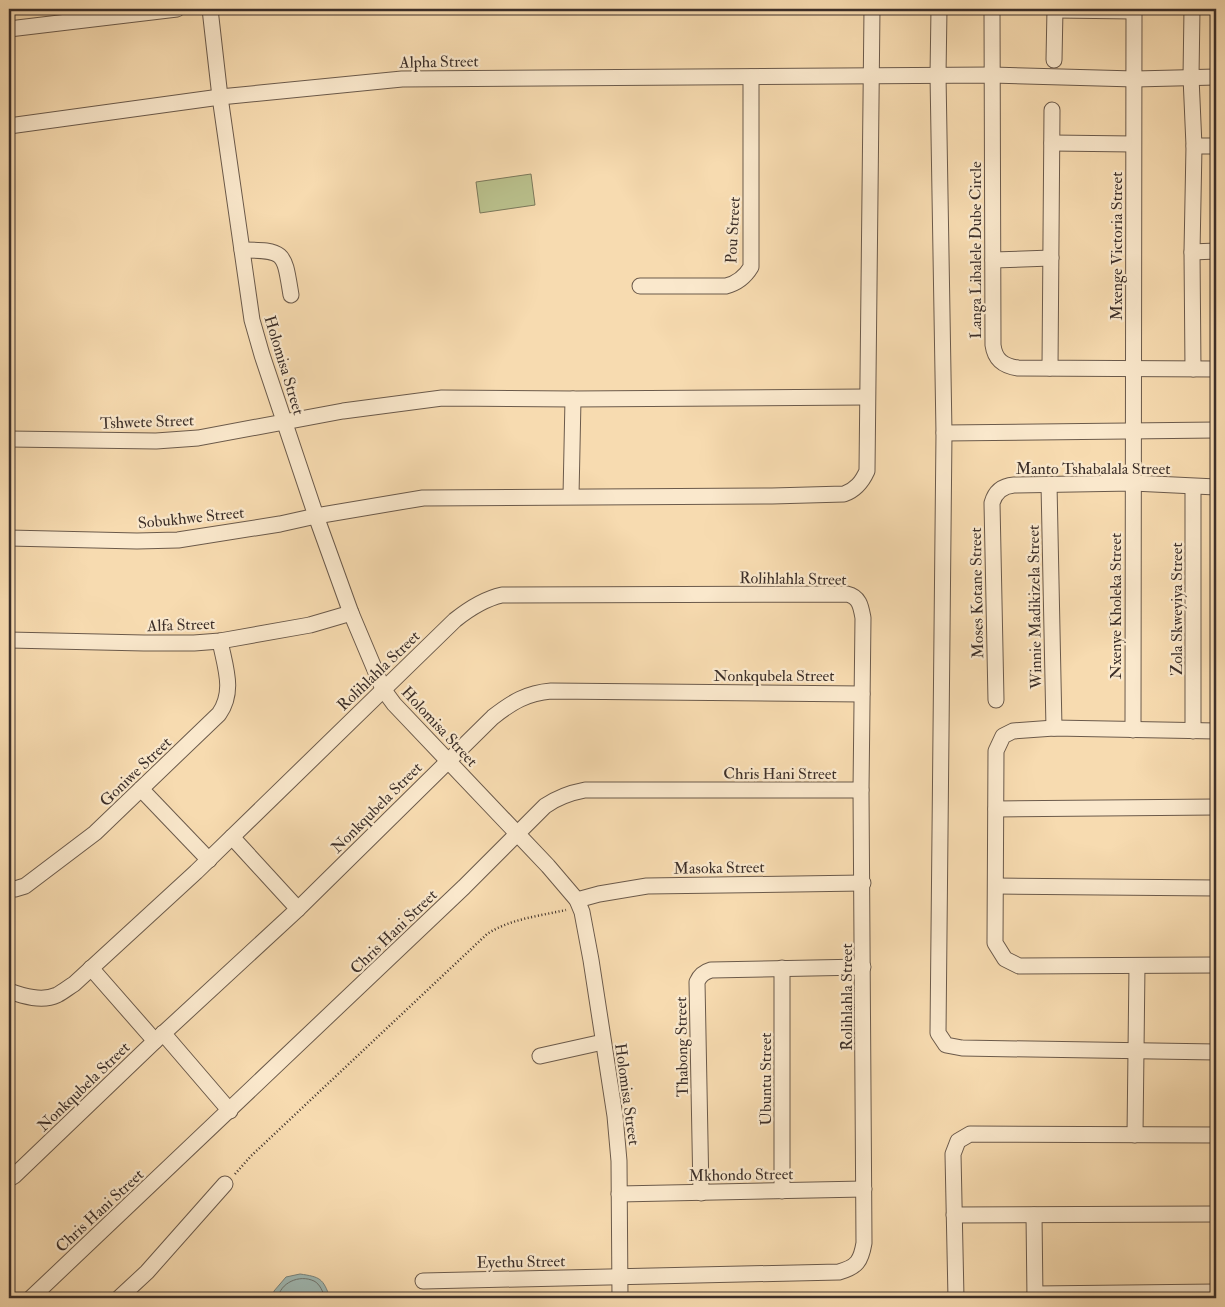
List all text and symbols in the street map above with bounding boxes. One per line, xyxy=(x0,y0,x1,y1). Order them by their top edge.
street label: Alpha Street xyxy=(398,51,479,74)
street label: Langa Libalele Dube Circle xyxy=(966,161,986,339)
street label: Mxenge Victoria Street xyxy=(1107,172,1127,320)
street label: Pou Street xyxy=(721,196,745,264)
street label: Holomisa Street xyxy=(259,313,309,417)
street label: Tshwete Street xyxy=(100,410,194,434)
street label: Manto Tshabalala Street xyxy=(1016,459,1170,479)
street label: Sobukhwe Street xyxy=(137,502,245,534)
street label: Winnie Madikizela Street xyxy=(1024,525,1046,690)
street label: Moses Kotane Street xyxy=(966,527,988,659)
street label: Nxenye Kholeka Street xyxy=(1106,533,1126,679)
street label: Zola Skweyiya Street xyxy=(1167,542,1187,676)
street label: Rolihlahla Street xyxy=(739,568,847,590)
street label: Alfa Street xyxy=(146,614,215,636)
street label: Rolihlahla Street xyxy=(333,626,424,715)
street label: Nonkqubela Street xyxy=(714,666,834,686)
street label: Holomisa Street xyxy=(397,682,482,771)
street label: Goniwe Street xyxy=(96,733,176,811)
street label: Nonkqubela Street xyxy=(327,758,427,858)
street label: Chris Hani Street xyxy=(723,764,837,784)
street label: Masoka Street xyxy=(673,857,765,879)
street label: Chris Hani Street xyxy=(346,885,441,978)
street label: Rolihlahla Street xyxy=(837,943,857,1051)
street label: Thabong Street xyxy=(671,997,693,1097)
street label: Ubuntu Street xyxy=(756,1032,776,1126)
street label: Nonkqubela Street xyxy=(33,1038,134,1136)
street label: Holomisa Street xyxy=(610,1042,644,1146)
street label: Mkhondo Street xyxy=(688,1164,794,1186)
street label: Chris Hani Street xyxy=(51,1165,148,1257)
street label: Eyethu Street xyxy=(477,1251,565,1273)

